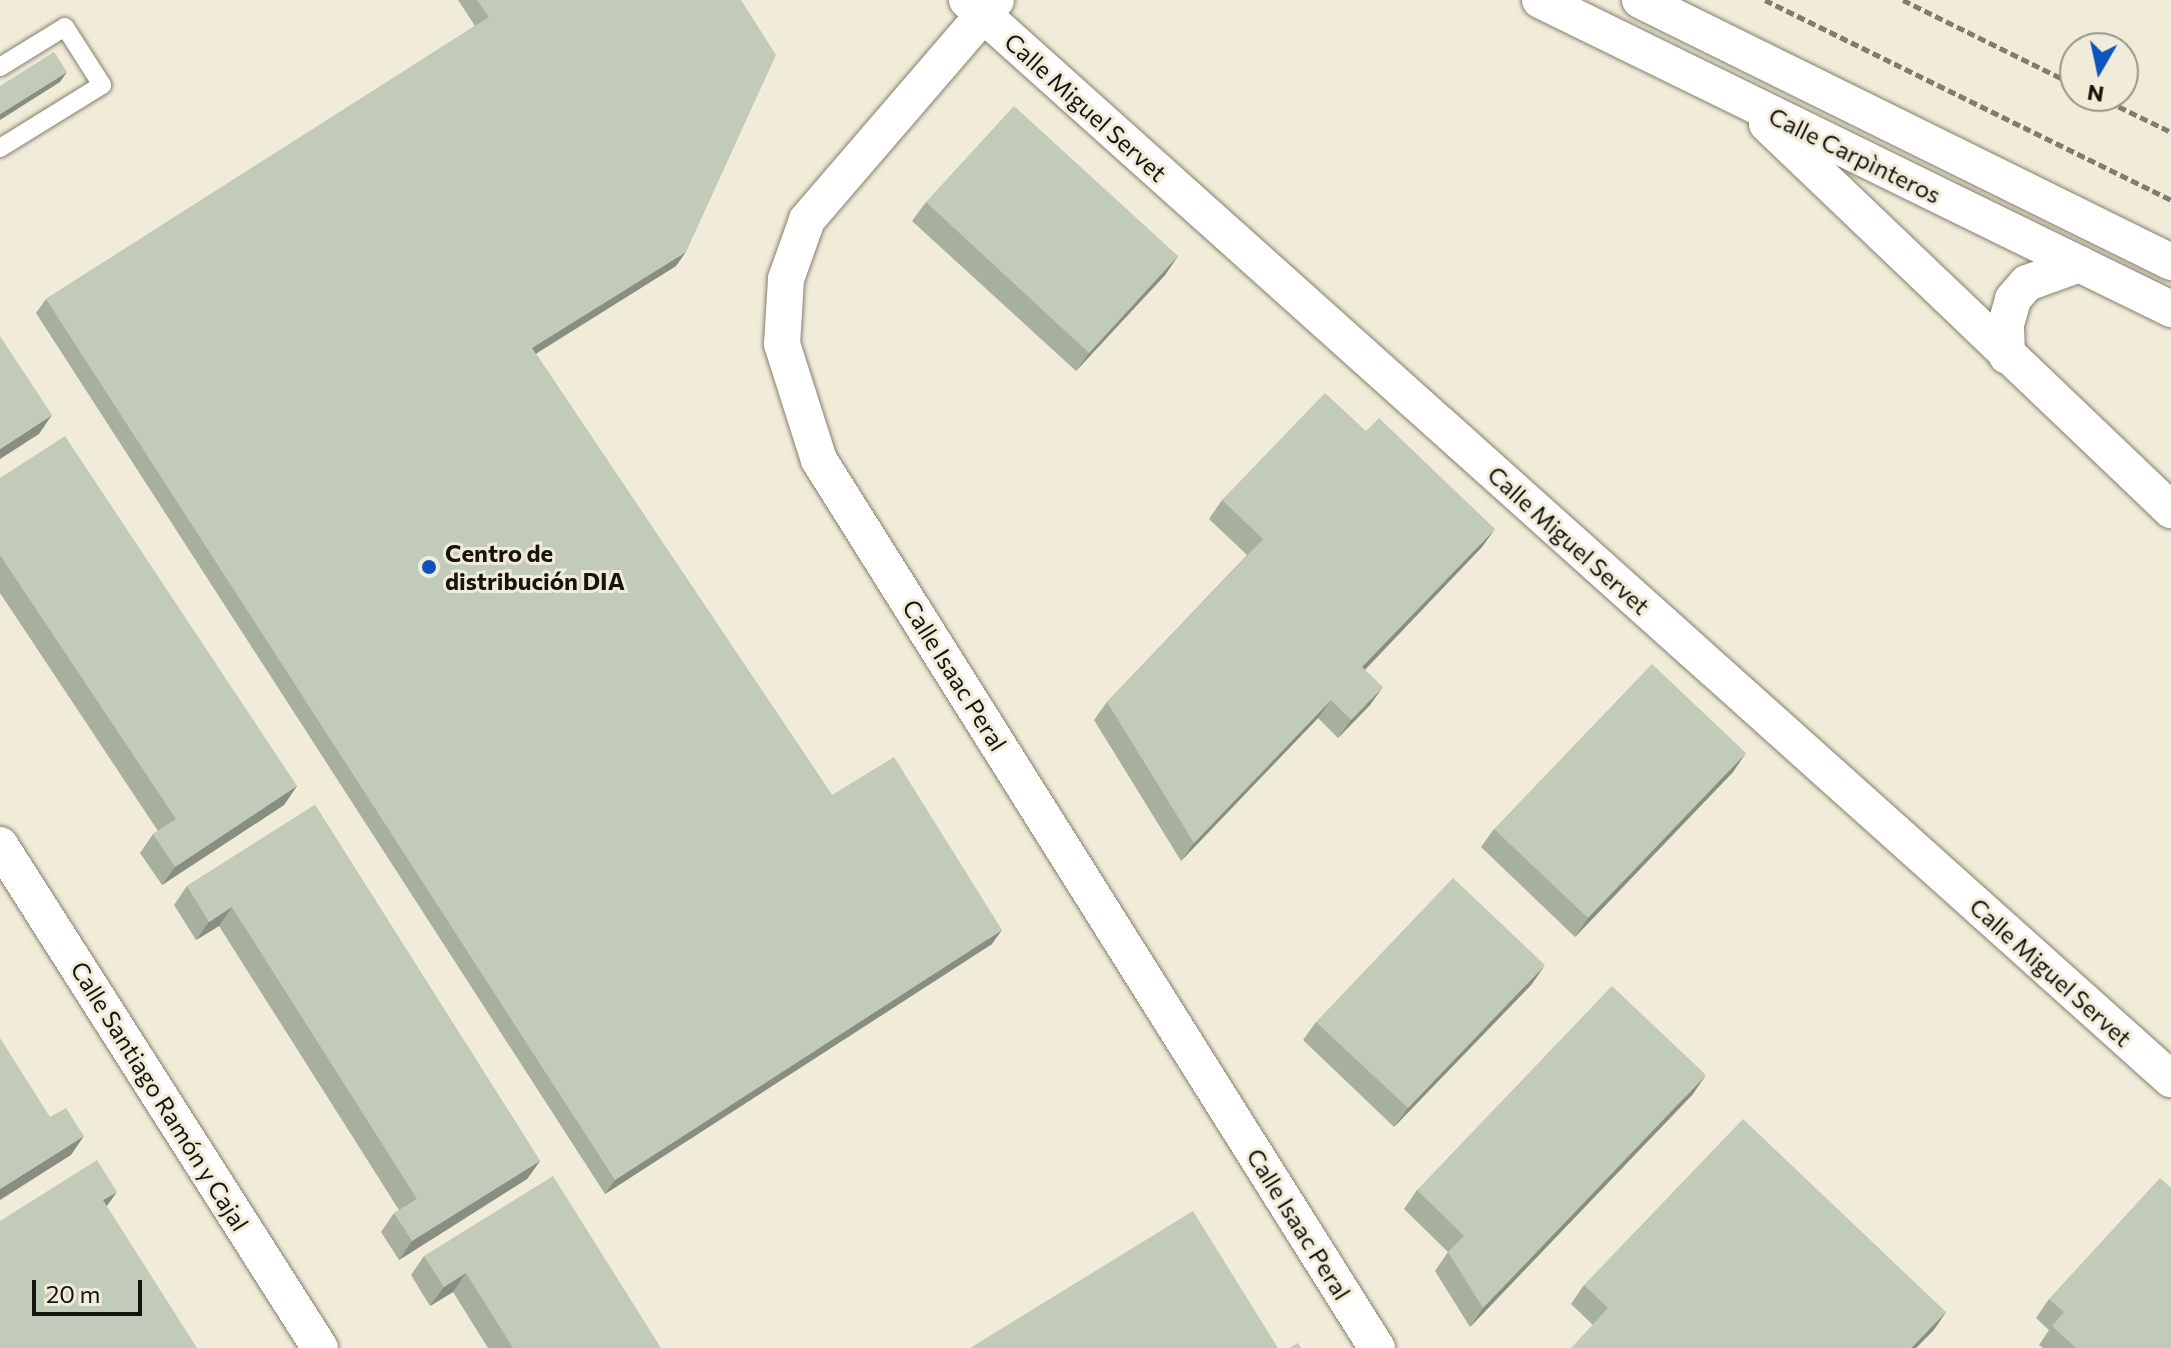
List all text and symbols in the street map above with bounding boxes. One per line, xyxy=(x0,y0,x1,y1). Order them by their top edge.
street label: Calle Miguel Servet xyxy=(999,27,1173,187)
north arrow xyxy=(2059,32,2139,112)
text: N xyxy=(2085,80,2106,109)
street label: Calle Carpìnteros xyxy=(1764,101,1946,209)
street label: Calle Miguel Servet xyxy=(1482,460,1656,620)
place label: Centro de distribución DIA xyxy=(445,539,625,595)
marker: Centro de distribución DIA xyxy=(420,558,438,576)
street label: Calle Isaac Peral xyxy=(897,594,1013,756)
street label: Calle Miguel Servet xyxy=(1964,892,2138,1052)
street label: Calle Santiago Ramón y Cajal xyxy=(65,956,255,1236)
street label: Calle Isaac Peral xyxy=(1241,1143,1357,1305)
scale bar xyxy=(36,1264,146,1314)
text: 20 m xyxy=(46,1279,100,1308)

